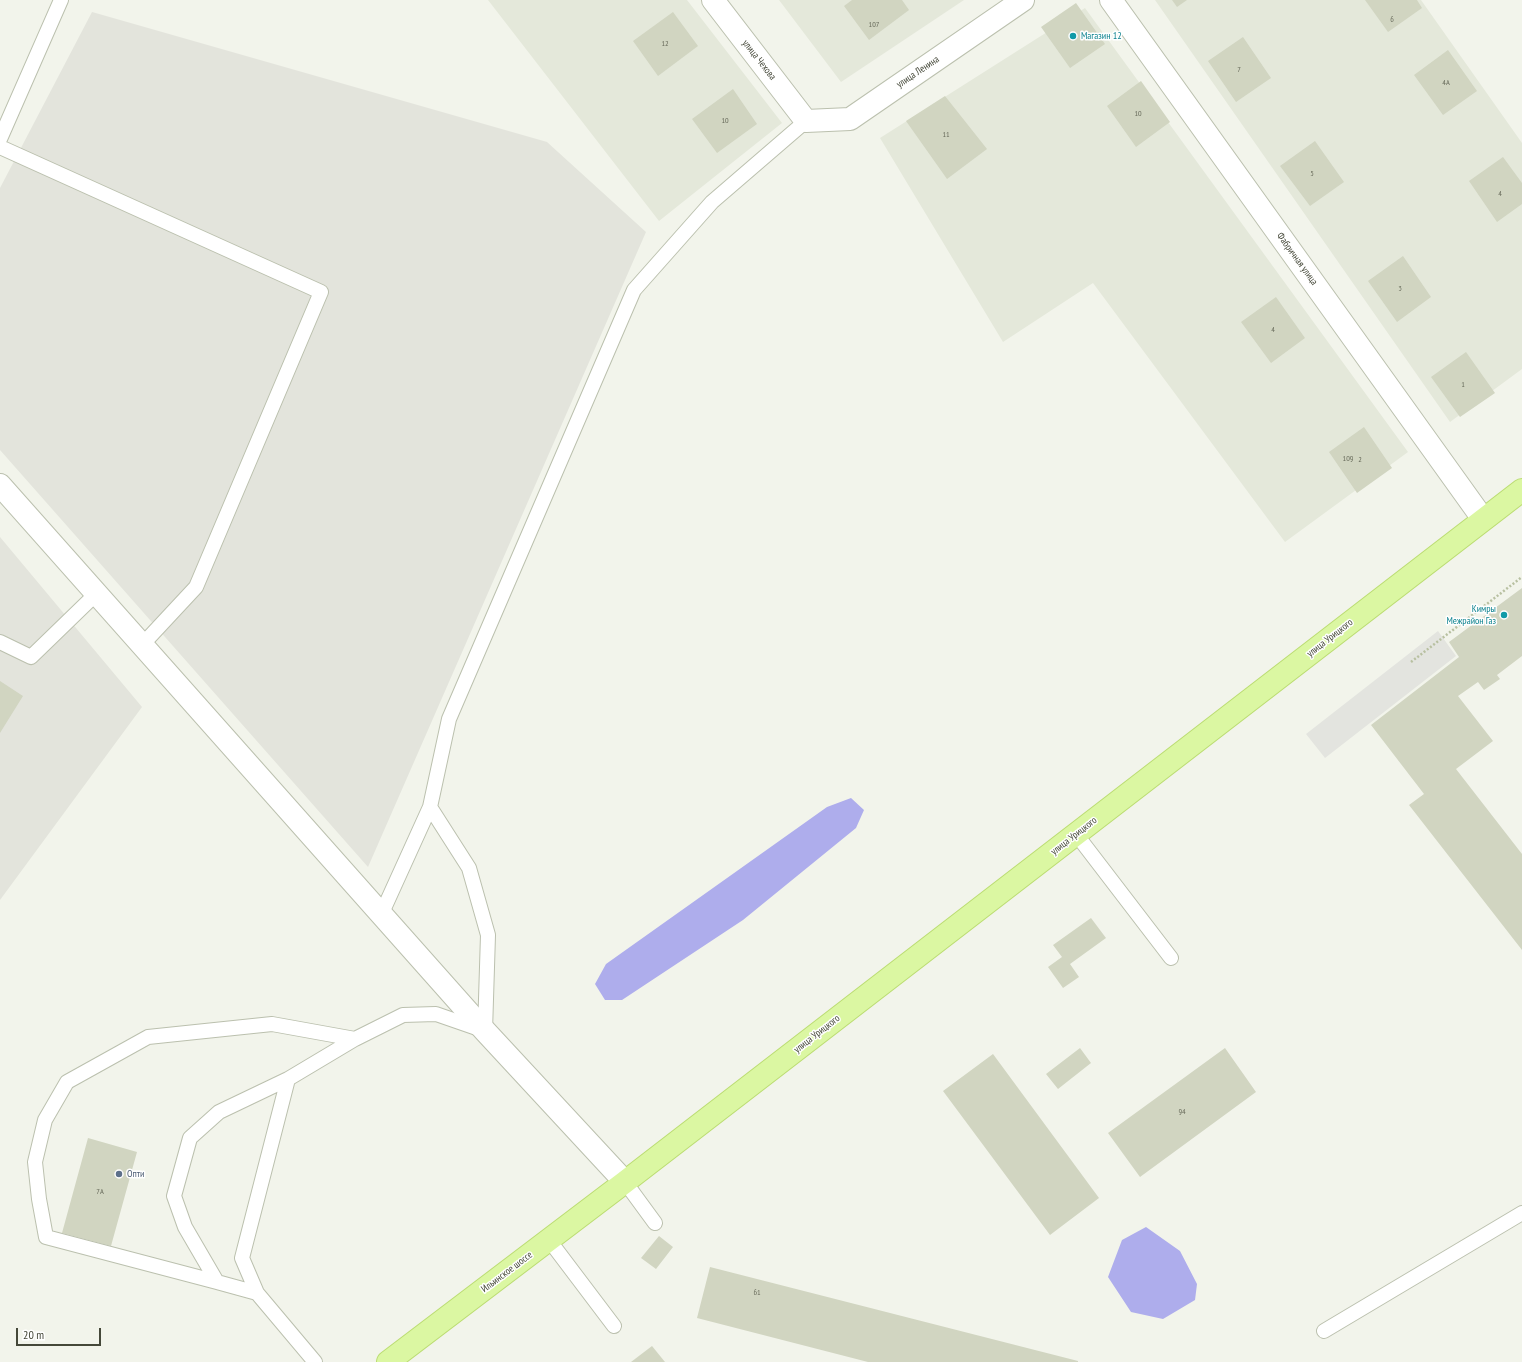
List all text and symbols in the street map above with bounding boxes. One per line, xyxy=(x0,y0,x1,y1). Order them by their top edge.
house number: 6 xyxy=(1390,15,1394,25)
house number: 107 xyxy=(869,20,879,30)
place label: Магазин 12 xyxy=(1081,30,1122,42)
marker: Магазин 12 xyxy=(1068,31,1078,41)
street label: улица Чехова xyxy=(740,37,778,83)
house number: 12 xyxy=(661,39,669,49)
street label: улица Ленина xyxy=(894,53,942,91)
house number: 7 xyxy=(1237,65,1241,75)
house number: 4А xyxy=(1442,78,1450,88)
house number: 10 xyxy=(1134,109,1142,119)
house number: 10 xyxy=(721,116,729,126)
house number: 11 xyxy=(942,130,950,140)
house number: 5 xyxy=(1310,169,1314,179)
house number: 4 xyxy=(1498,189,1502,199)
street label: Фабричная улица xyxy=(1274,230,1320,288)
house number: 3 xyxy=(1398,284,1402,294)
house number: 4 xyxy=(1271,325,1275,335)
house number: 1 xyxy=(1461,380,1465,390)
house number: 109 xyxy=(1343,454,1353,464)
house number: 2 xyxy=(1358,455,1362,465)
place label: Кимры Межрайон Газ xyxy=(1446,603,1496,626)
marker: Кимры Межрайон Газ xyxy=(1499,610,1509,620)
street label: улица Урицкого xyxy=(1305,616,1355,660)
street label: улица Урицкого xyxy=(1049,814,1099,858)
street label: улица Урицкого xyxy=(792,1012,842,1056)
house number: 94 xyxy=(1178,1107,1186,1117)
place label: Опти xyxy=(127,1168,144,1180)
marker: Опти xyxy=(114,1169,124,1179)
house number: 7А xyxy=(96,1187,104,1197)
street label: Ильинское шоссе xyxy=(479,1249,535,1295)
house number: 61 xyxy=(753,1288,761,1298)
scale bar xyxy=(18,1320,103,1346)
text: 20 m xyxy=(23,1327,44,1342)

